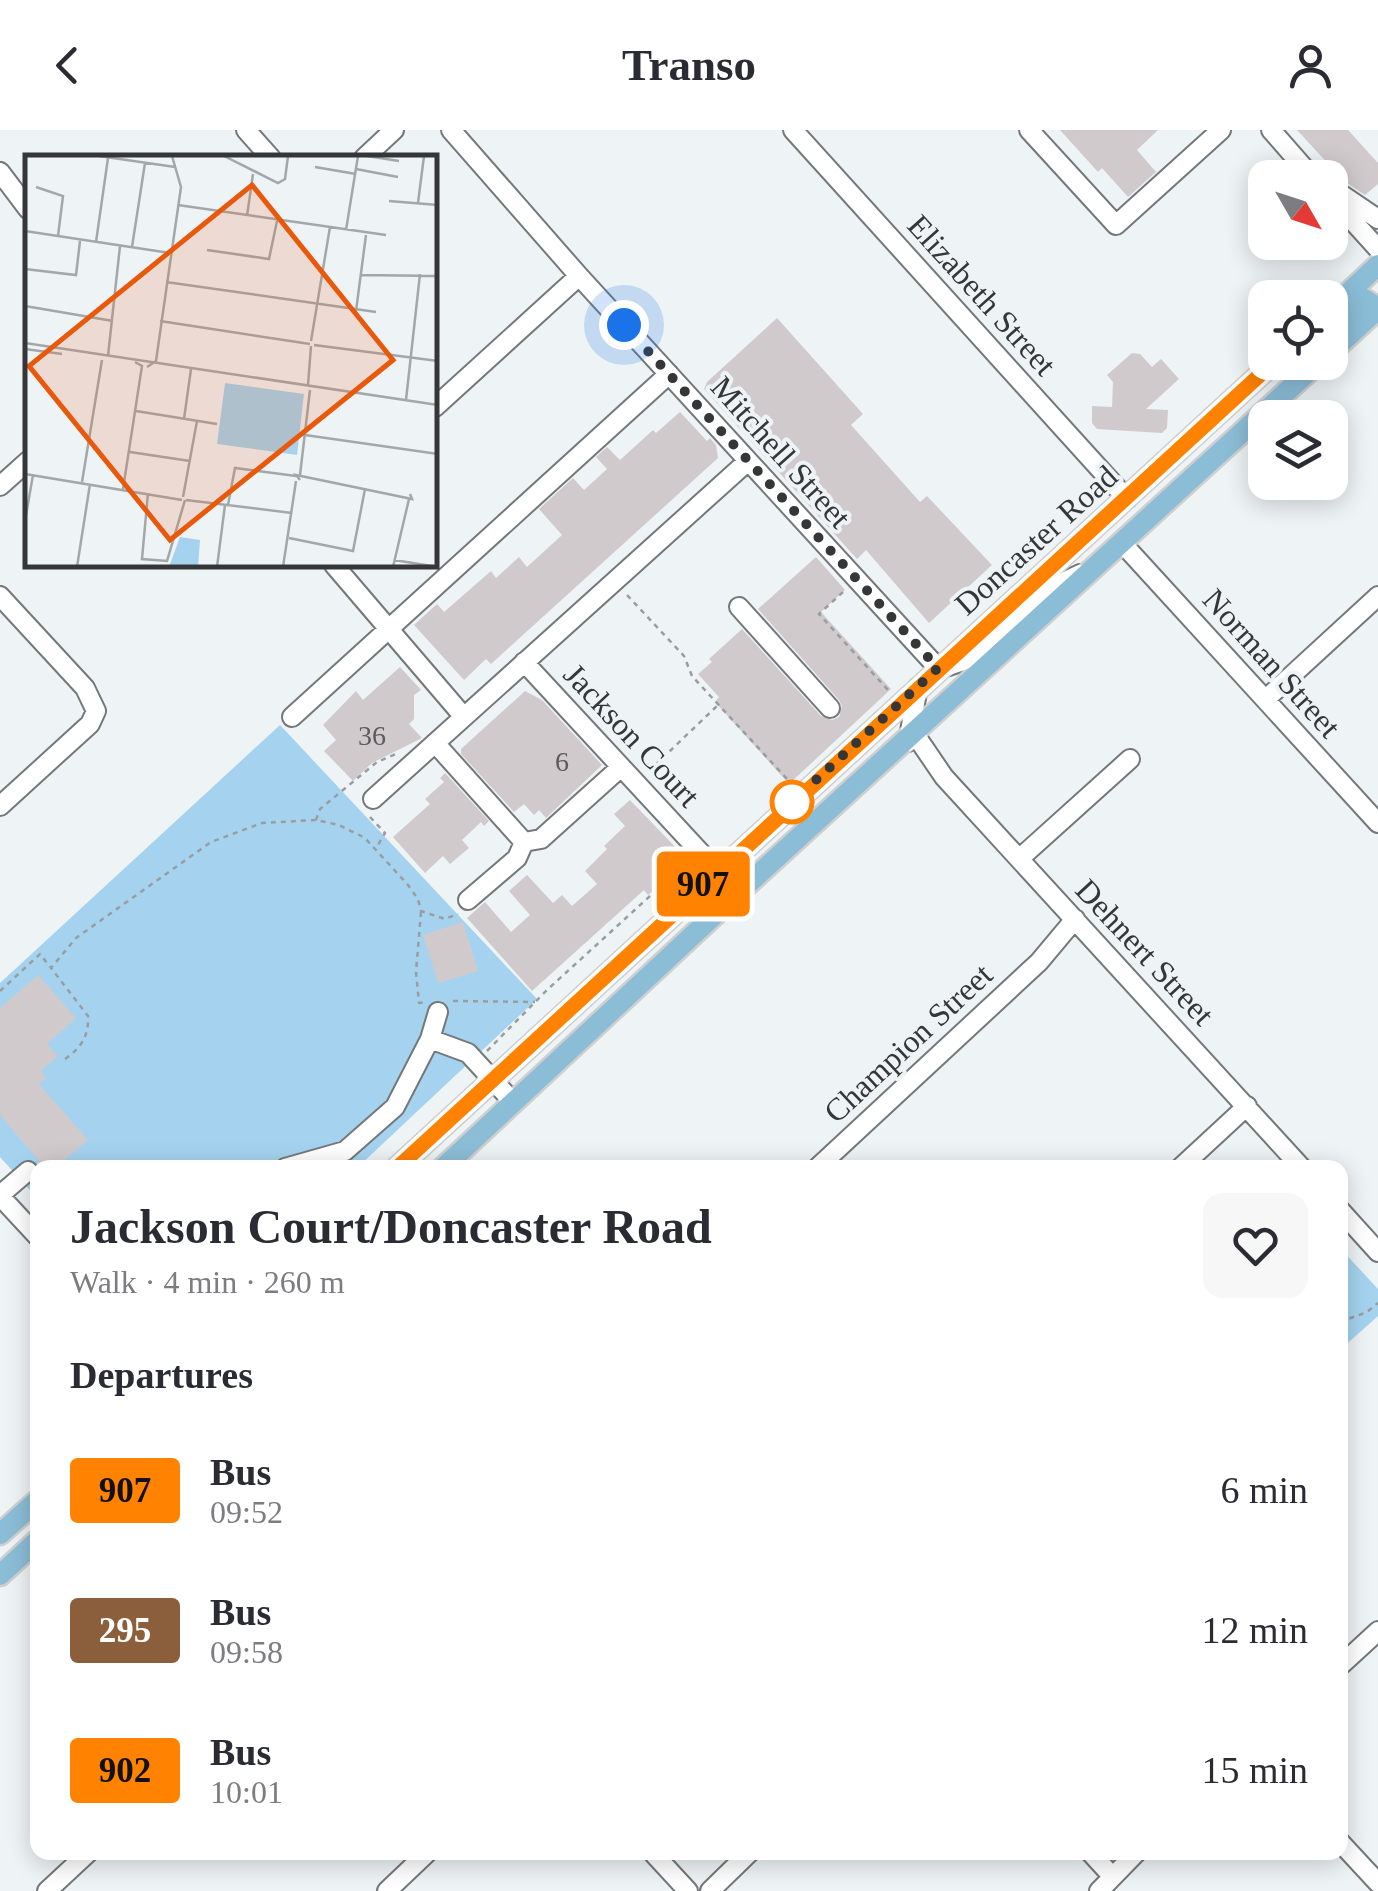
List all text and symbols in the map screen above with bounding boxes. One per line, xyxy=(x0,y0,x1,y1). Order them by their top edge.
icon: back xyxy=(40,38,95,93)
icon: person xyxy=(1283,38,1338,93)
text: Transo xyxy=(622,40,756,90)
inset map xyxy=(25,155,438,568)
north arrow xyxy=(1248,160,1348,260)
map controls xyxy=(1248,160,1348,500)
street label: Elizabeth Street xyxy=(901,207,1064,383)
button: locate xyxy=(1248,280,1348,380)
your location xyxy=(599,300,649,350)
street label: Mitchell Street xyxy=(704,369,858,535)
button: layers xyxy=(1248,400,1348,500)
street label: Doncaster Road xyxy=(948,458,1124,622)
street label: Norman Street xyxy=(1196,581,1348,745)
street label: Jackson Court xyxy=(557,656,707,814)
house number: 36 xyxy=(358,720,386,751)
house number: 6 xyxy=(555,746,569,777)
unlabelled marker xyxy=(771,781,813,823)
line badge: 907 xyxy=(646,852,760,916)
text: 907 xyxy=(677,865,729,904)
street label: Dehnert Street xyxy=(1069,872,1222,1032)
street label: Champion Street xyxy=(817,956,999,1130)
button: heart xyxy=(1203,1193,1308,1298)
text: Jackson Court/Doncaster Road xyxy=(70,1200,712,1253)
text: Walk · 4 min · 260 m xyxy=(70,1264,345,1300)
text: Departures xyxy=(70,1354,253,1396)
text: Bus xyxy=(210,1451,271,1493)
text: 6 min xyxy=(1220,1469,1308,1511)
text: 907 xyxy=(99,1471,151,1510)
text: 09:52 xyxy=(210,1494,283,1530)
text: Bus xyxy=(210,1591,271,1633)
text: 12 min xyxy=(1201,1609,1308,1651)
text: 295 xyxy=(99,1611,151,1650)
text: 09:58 xyxy=(210,1634,283,1670)
text: Bus xyxy=(210,1731,271,1773)
text: 15 min xyxy=(1201,1749,1308,1791)
text: 902 xyxy=(99,1751,151,1790)
text: 10:01 xyxy=(210,1774,283,1810)

